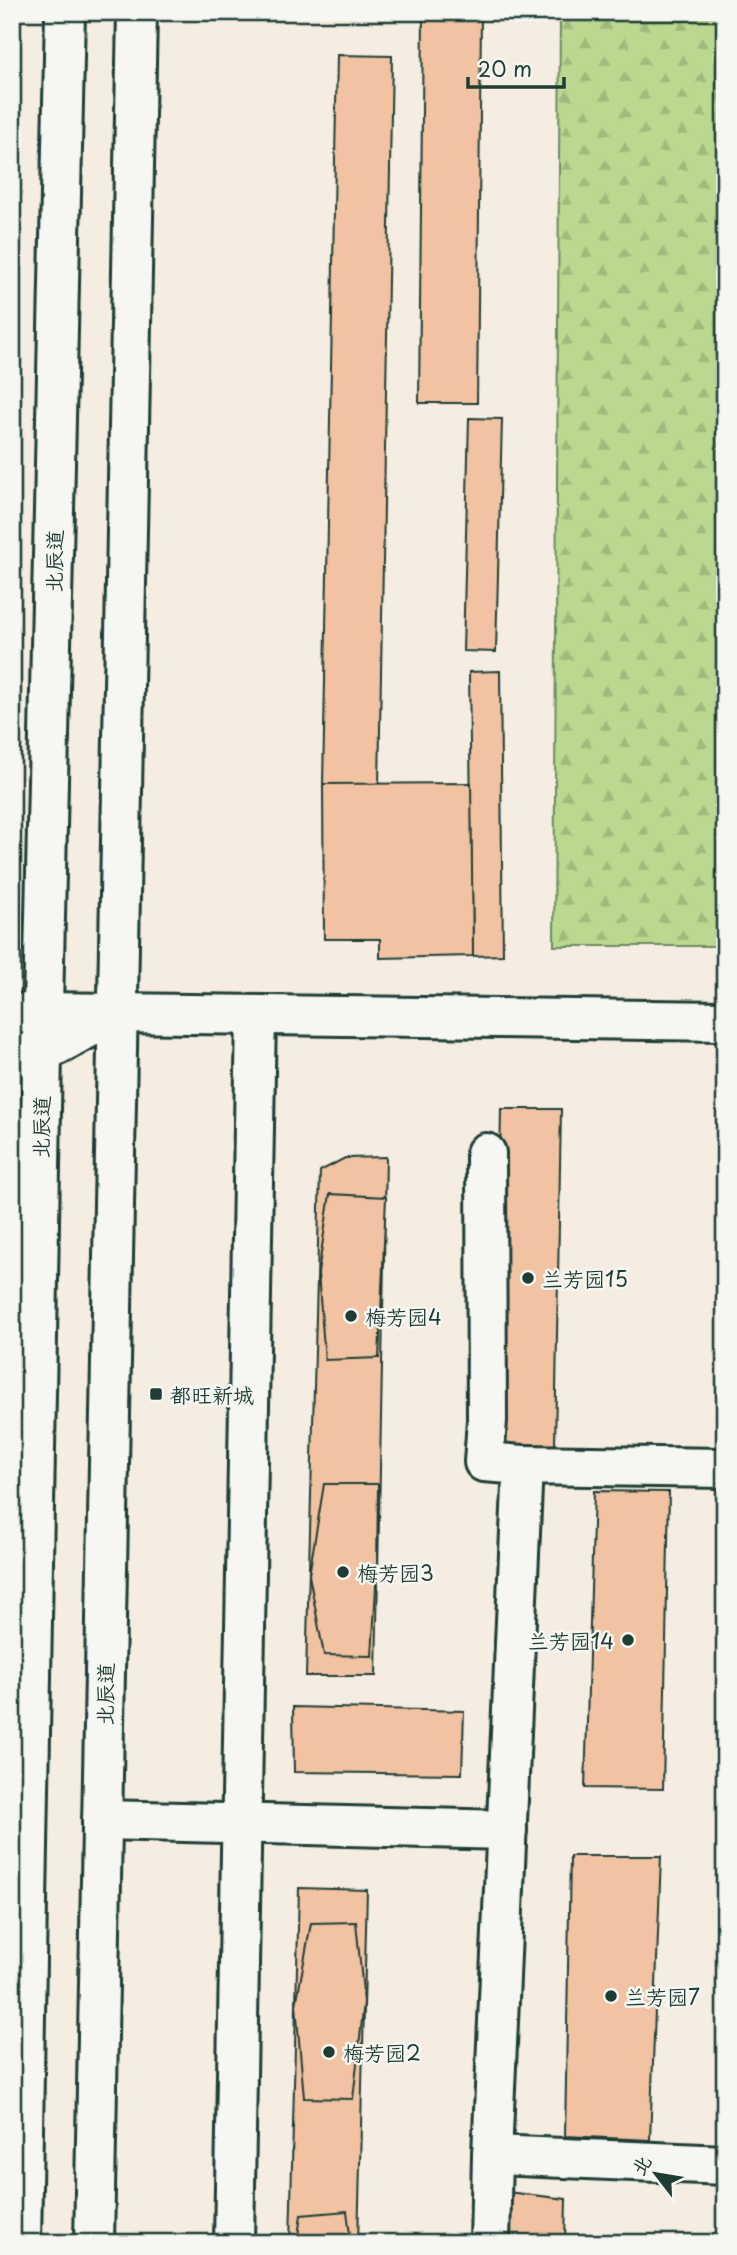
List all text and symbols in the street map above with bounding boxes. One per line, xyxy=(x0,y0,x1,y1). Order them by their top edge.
scale bar xyxy=(468,46,564,90)
text: 20 m xyxy=(478,52,532,84)
street label: 北辰道 xyxy=(36,529,70,593)
street label: 北辰道 xyxy=(23,1095,57,1159)
place label: 兰芳园15 xyxy=(542,1262,628,1294)
marker: 兰芳园15 xyxy=(520,1270,536,1286)
place label: 梅芳园4 xyxy=(365,1300,442,1332)
marker: 梅芳园4 xyxy=(343,1308,359,1324)
place label: 都旺新城 xyxy=(170,1378,254,1410)
marker: 都旺新城 xyxy=(148,1386,164,1402)
place label: 梅芳园3 xyxy=(357,1556,434,1588)
marker: 梅芳园3 xyxy=(335,1564,351,1580)
place label: 兰芳园14 xyxy=(528,1624,614,1656)
marker: 兰芳园14 xyxy=(620,1632,636,1648)
street label: 北辰道 xyxy=(87,1662,121,1726)
place label: 兰芳园7 xyxy=(625,1980,700,2012)
marker: 兰芳园7 xyxy=(603,1988,619,2004)
place label: 梅芳园2 xyxy=(343,2036,421,2068)
marker: 梅芳园2 xyxy=(321,2044,337,2060)
north arrow xyxy=(622,2140,692,2210)
text: 北 xyxy=(624,2149,657,2180)

